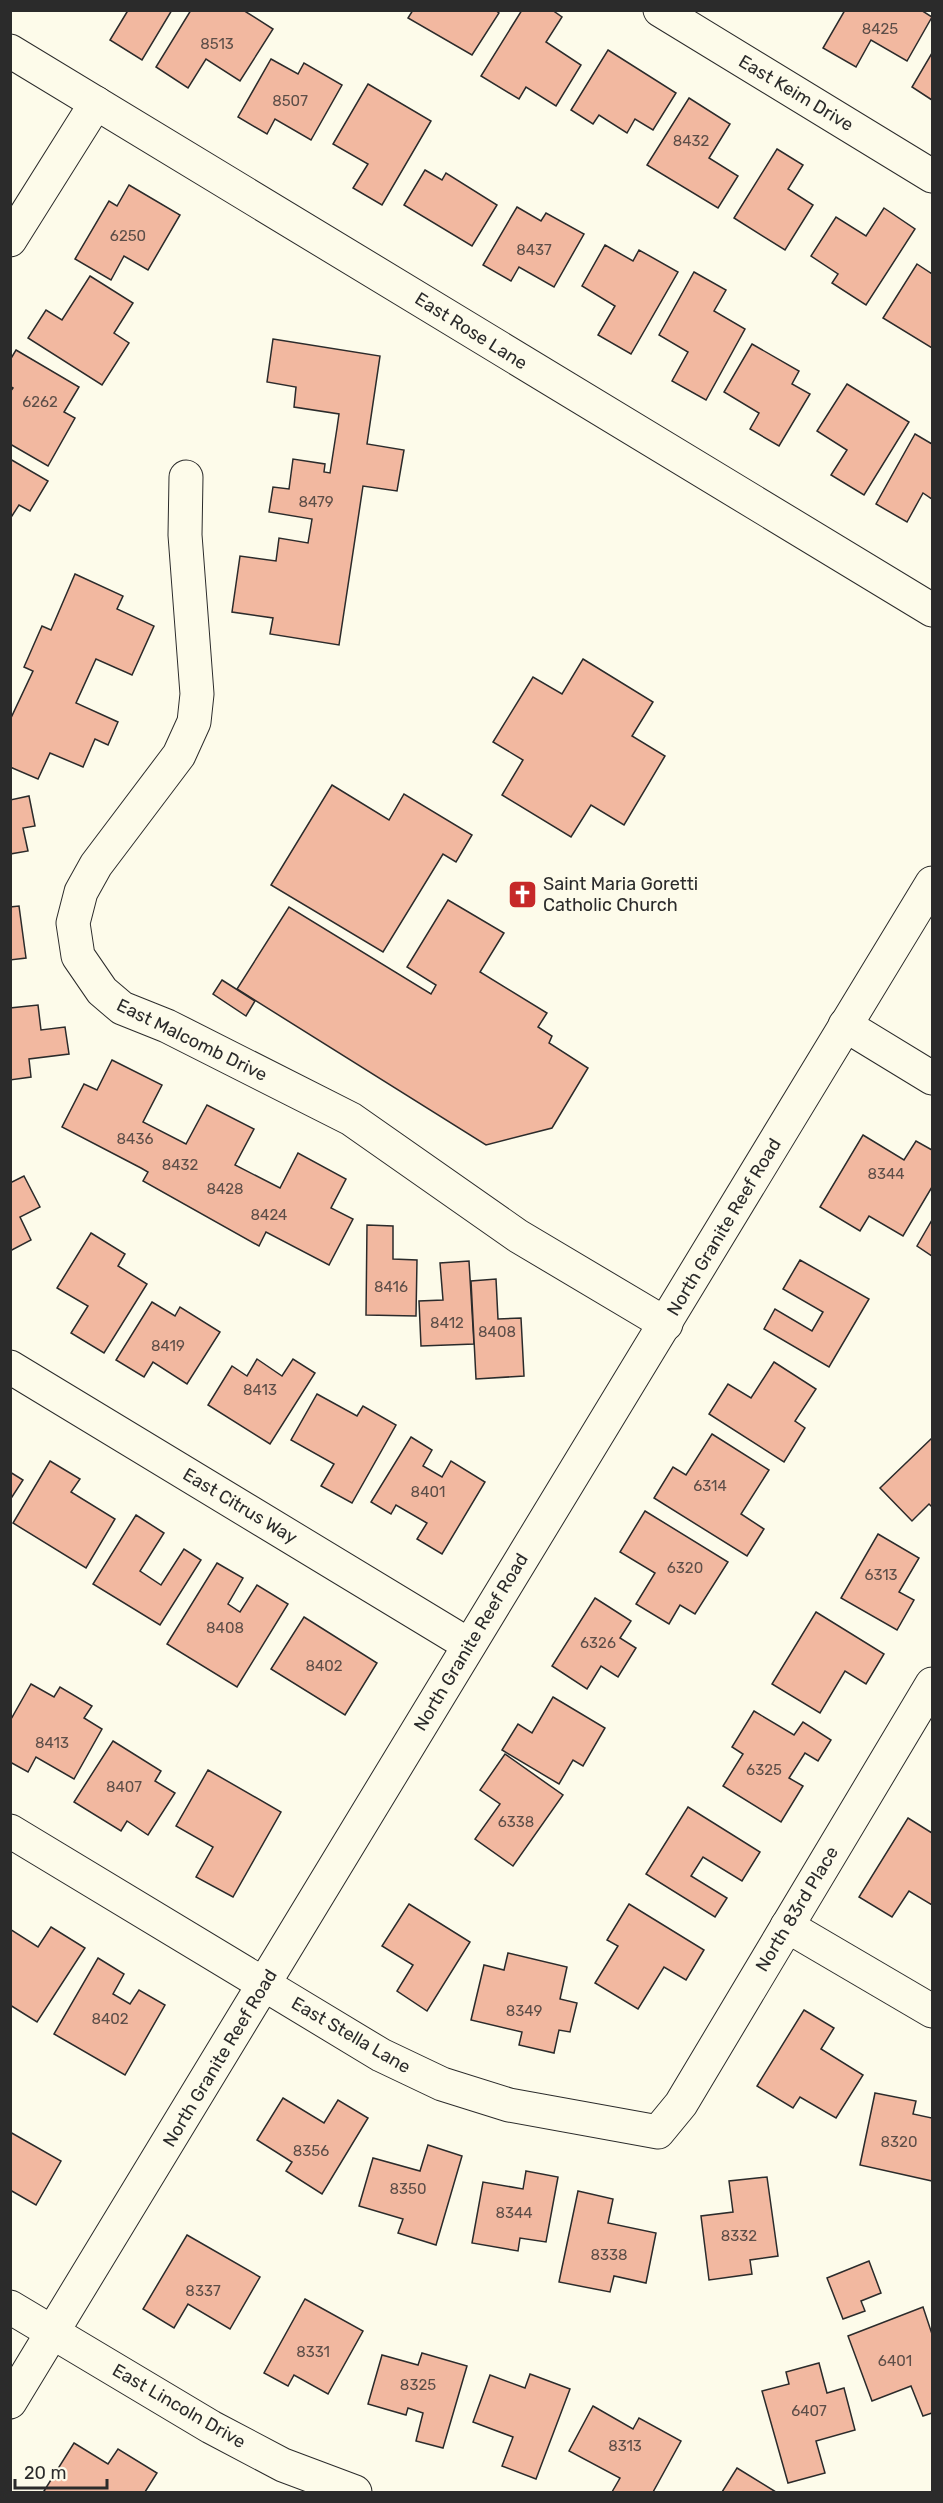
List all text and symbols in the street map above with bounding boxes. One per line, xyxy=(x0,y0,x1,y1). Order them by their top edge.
house number: 8425 xyxy=(862,20,898,38)
house number: 8513 xyxy=(200,35,234,53)
street label: East Keim Drive xyxy=(735,50,857,136)
house number: 8507 xyxy=(272,92,308,110)
house number: 8432 xyxy=(673,132,710,150)
house number: 6250 xyxy=(110,227,146,245)
house number: 8437 xyxy=(516,241,552,259)
street label: East Rose Lane xyxy=(411,288,531,374)
house number: 6262 xyxy=(22,393,58,411)
house number: 8479 xyxy=(298,493,334,511)
place label: Saint Maria Goretti Catholic Church xyxy=(543,873,698,916)
church icon: Saint Maria Goretti Catholic Church xyxy=(506,878,538,910)
street label: East Malcomb Drive xyxy=(113,994,271,1086)
house number: 8436 xyxy=(117,1130,153,1148)
street label: North Granite Reef Road xyxy=(662,1134,786,1320)
house number: 8432 xyxy=(162,1156,199,1174)
house number: 8344 xyxy=(867,1165,905,1183)
house number: 8428 xyxy=(206,1180,244,1198)
house number: 8424 xyxy=(251,1206,287,1224)
house number: 8416 xyxy=(374,1278,408,1296)
house number: 8412 xyxy=(430,1314,464,1332)
house number: 8408 xyxy=(478,1323,516,1341)
house number: 8419 xyxy=(151,1337,185,1355)
house number: 8413 xyxy=(243,1381,277,1399)
street label: East Citrus Way xyxy=(179,1463,301,1549)
house number: 6314 xyxy=(693,1477,727,1495)
house number: 8401 xyxy=(411,1483,445,1501)
street label: North Granite Reef Road xyxy=(409,1549,533,1735)
house number: 6320 xyxy=(667,1559,703,1577)
house number: 6313 xyxy=(864,1566,898,1584)
house number: 8408 xyxy=(206,1619,244,1637)
house number: 6326 xyxy=(580,1634,616,1652)
house number: 8402 xyxy=(305,1657,343,1675)
house number: 8413 xyxy=(35,1734,69,1752)
house number: 6325 xyxy=(746,1761,782,1779)
house number: 8407 xyxy=(106,1778,142,1796)
house number: 6338 xyxy=(498,1813,534,1831)
street label: North 83rd Place xyxy=(751,1842,843,1976)
street label: North Granite Reef Road xyxy=(158,1965,282,2151)
street label: East Stella Lane xyxy=(288,1992,414,2078)
house number: 8349 xyxy=(506,2002,542,2020)
house number: 8402 xyxy=(91,2010,129,2028)
house number: 8320 xyxy=(881,2133,917,2151)
house number: 8356 xyxy=(293,2142,329,2160)
house number: 8350 xyxy=(390,2180,427,2198)
house number: 8344 xyxy=(495,2204,533,2222)
house number: 8332 xyxy=(721,2227,757,2245)
house number: 8338 xyxy=(590,2246,628,2264)
house number: 8337 xyxy=(185,2282,221,2300)
house number: 8331 xyxy=(296,2343,330,2361)
house number: 6401 xyxy=(878,2352,912,2370)
street label: East Lincoln Drive xyxy=(108,2359,250,2453)
house number: 8325 xyxy=(400,2376,436,2394)
house number: 6407 xyxy=(791,2402,827,2420)
house number: 8313 xyxy=(608,2437,642,2455)
scale bar xyxy=(15,2452,106,2490)
text: 20 m xyxy=(24,2462,66,2484)

